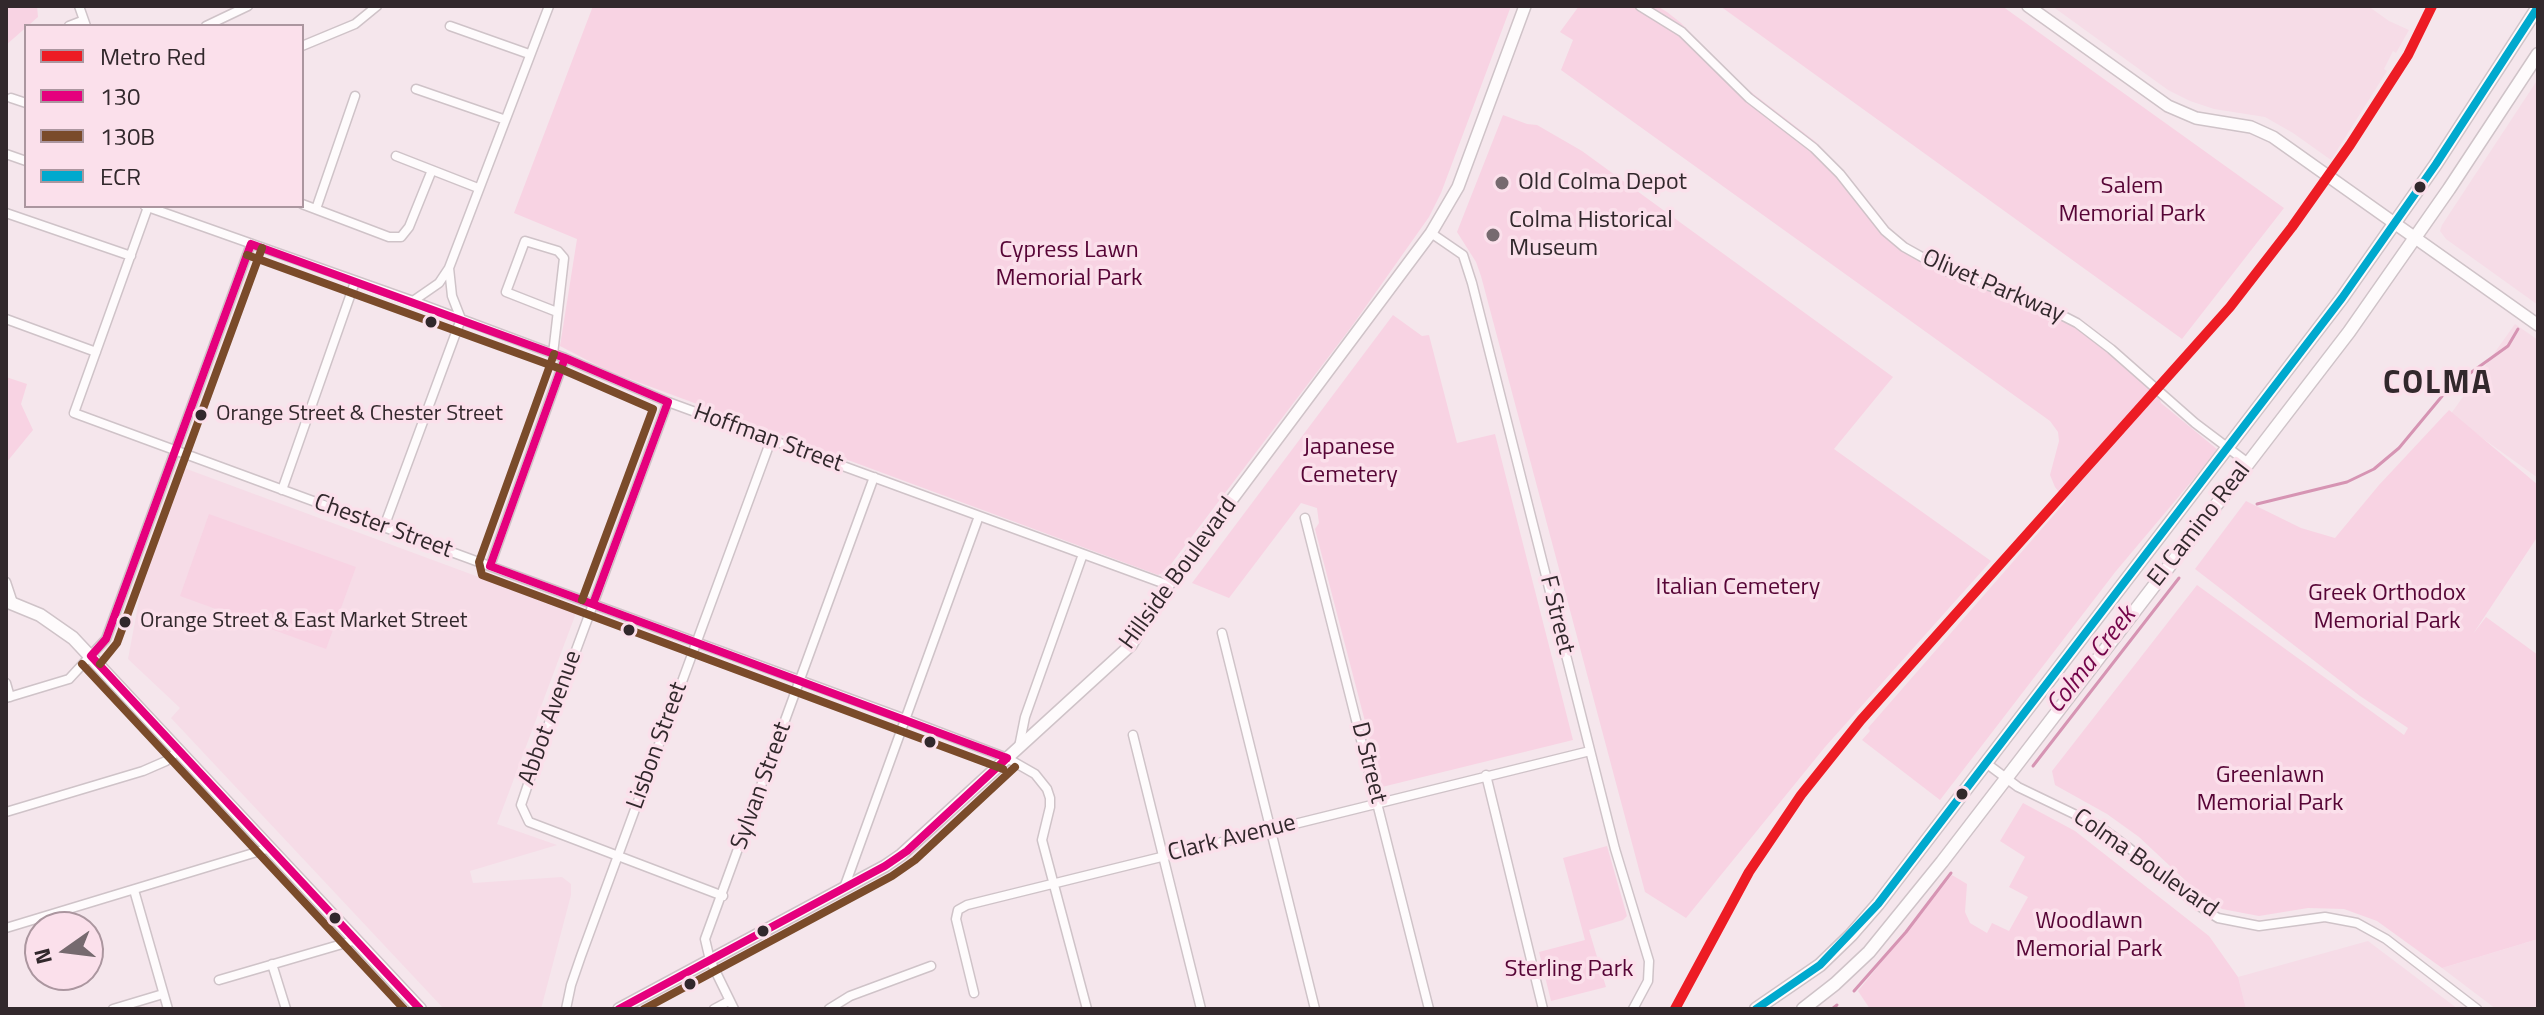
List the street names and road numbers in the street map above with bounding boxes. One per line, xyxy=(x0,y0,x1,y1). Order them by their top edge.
street label: Olivet Parkway xyxy=(1918,244,2068,330)
street label: Hoffman Street xyxy=(689,399,847,479)
street label: El Camino Real xyxy=(2143,457,2257,593)
street label: Chester Street xyxy=(310,489,456,565)
street label: Hillside Boulevard xyxy=(1114,492,1244,656)
street label: F Street xyxy=(1532,573,1580,657)
street label: Abbot Avenue xyxy=(513,647,589,789)
street label: Lisbon Street xyxy=(622,678,694,814)
street label: Sylvan Street xyxy=(726,718,798,854)
street label: D Street xyxy=(1344,719,1392,807)
street label: Colma Boulevard xyxy=(2067,803,2223,925)
street label: Clark Avenue xyxy=(1165,809,1299,869)

